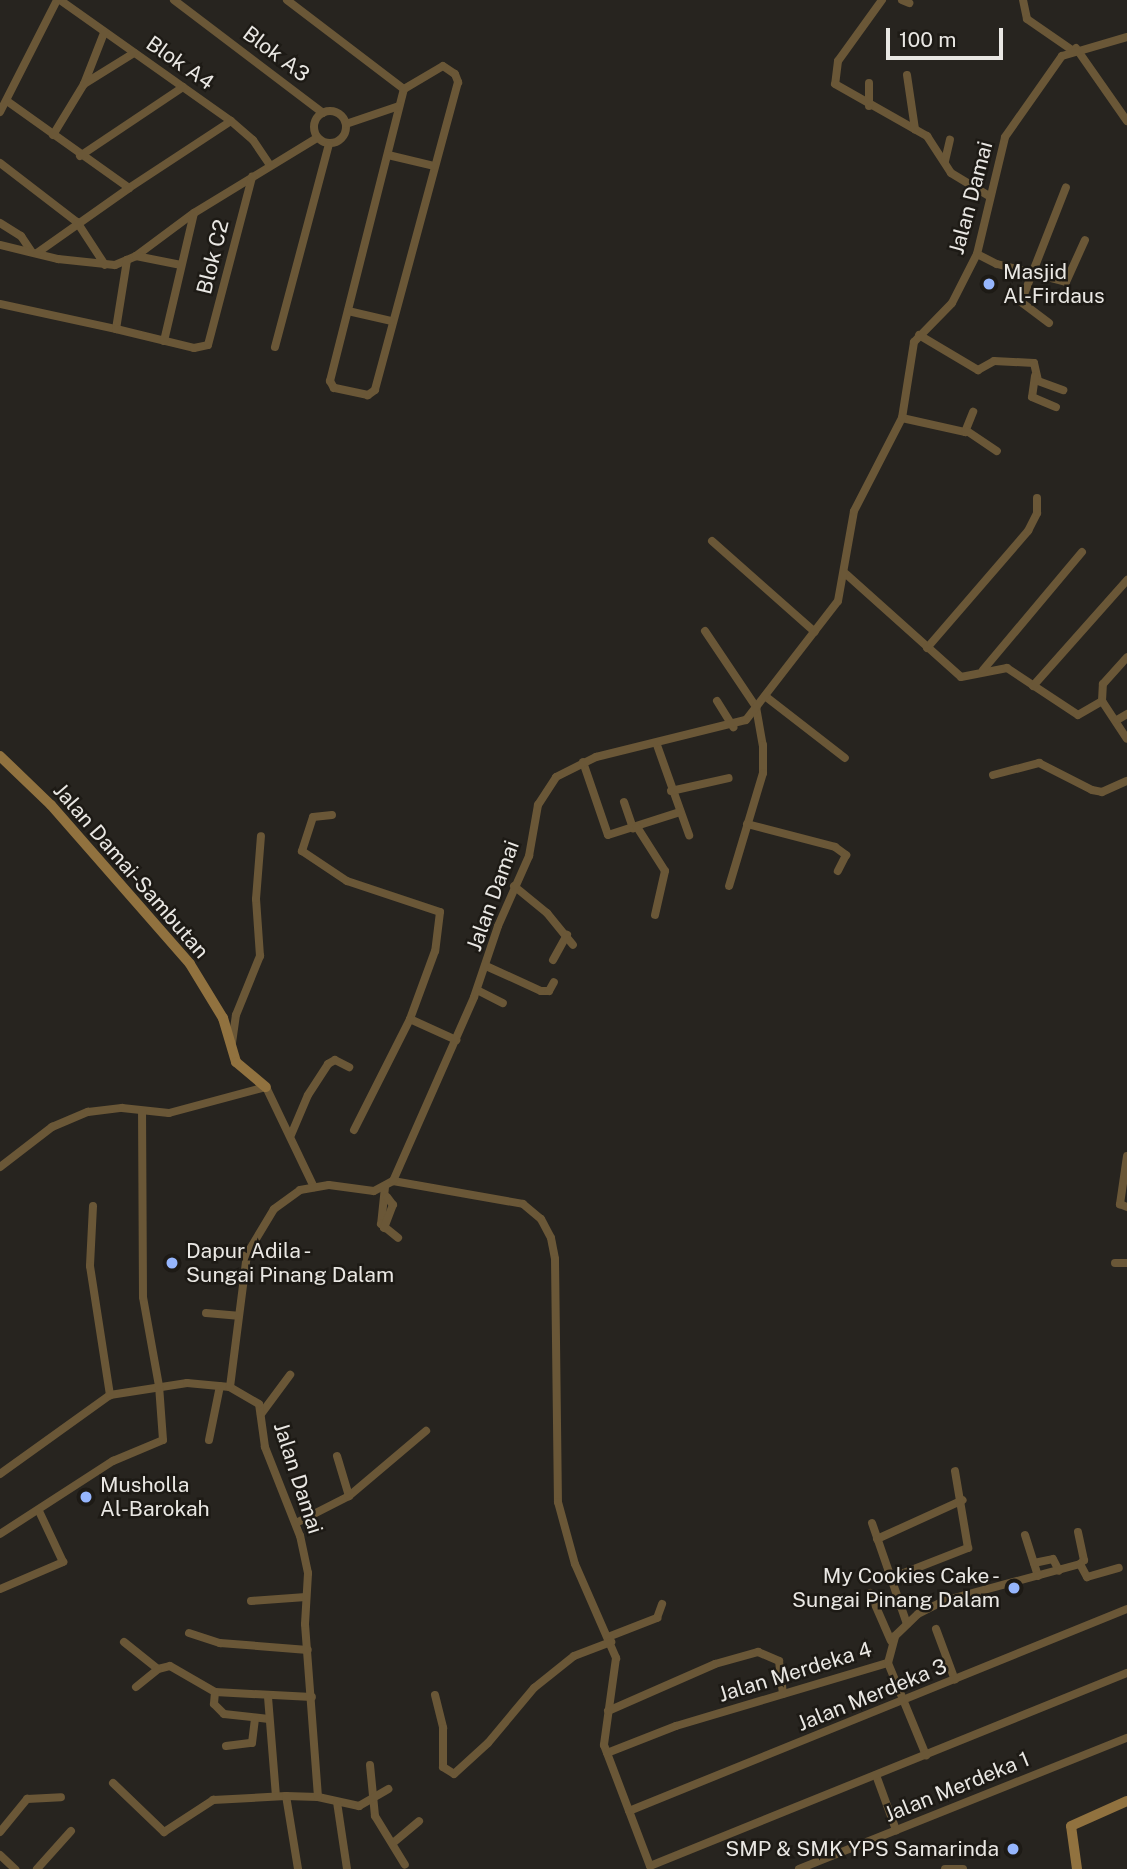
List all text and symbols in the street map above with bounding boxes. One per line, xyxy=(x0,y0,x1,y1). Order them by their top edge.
scale bar xyxy=(889,14,1006,58)
street label: Blok A3 xyxy=(238,21,314,87)
text: 100 m xyxy=(899,27,956,52)
street label: Blok A4 xyxy=(141,31,219,95)
street label: Jalan Damai xyxy=(944,139,998,257)
street label: Blok C2 xyxy=(192,217,234,297)
place label: Masjid Al-Firdaus xyxy=(1003,259,1105,309)
marker: Masjid Al-Firdaus xyxy=(981,276,997,292)
street label: Jalan Damai-Sambutan xyxy=(48,778,214,964)
street label: Jalan Damai xyxy=(461,837,525,955)
place label: Dapur Adila - Sungai Pinang Dalam xyxy=(186,1238,394,1288)
marker: Dapur Adila - Sungai Pinang Dalam xyxy=(164,1255,180,1271)
street label: Jalan Damai xyxy=(268,1419,328,1537)
place label: Musholla Al-Barokah xyxy=(100,1472,210,1522)
marker: Musholla Al-Barokah xyxy=(78,1489,94,1505)
place label: My Cookies Cake - Sungai Pinang Dalam xyxy=(792,1563,1000,1613)
marker: My Cookies Cake - Sungai Pinang Dalam xyxy=(1006,1580,1022,1596)
street label: Jalan Merdeka 4 xyxy=(715,1637,875,1707)
street label: Jalan Merdeka 3 xyxy=(794,1654,950,1736)
street label: Jalan Merdeka 1 xyxy=(881,1746,1033,1828)
place label: SMP & SMK YPS Samarinda xyxy=(725,1836,999,1862)
marker: SMP & SMK YPS Samarinda xyxy=(1005,1841,1021,1857)

